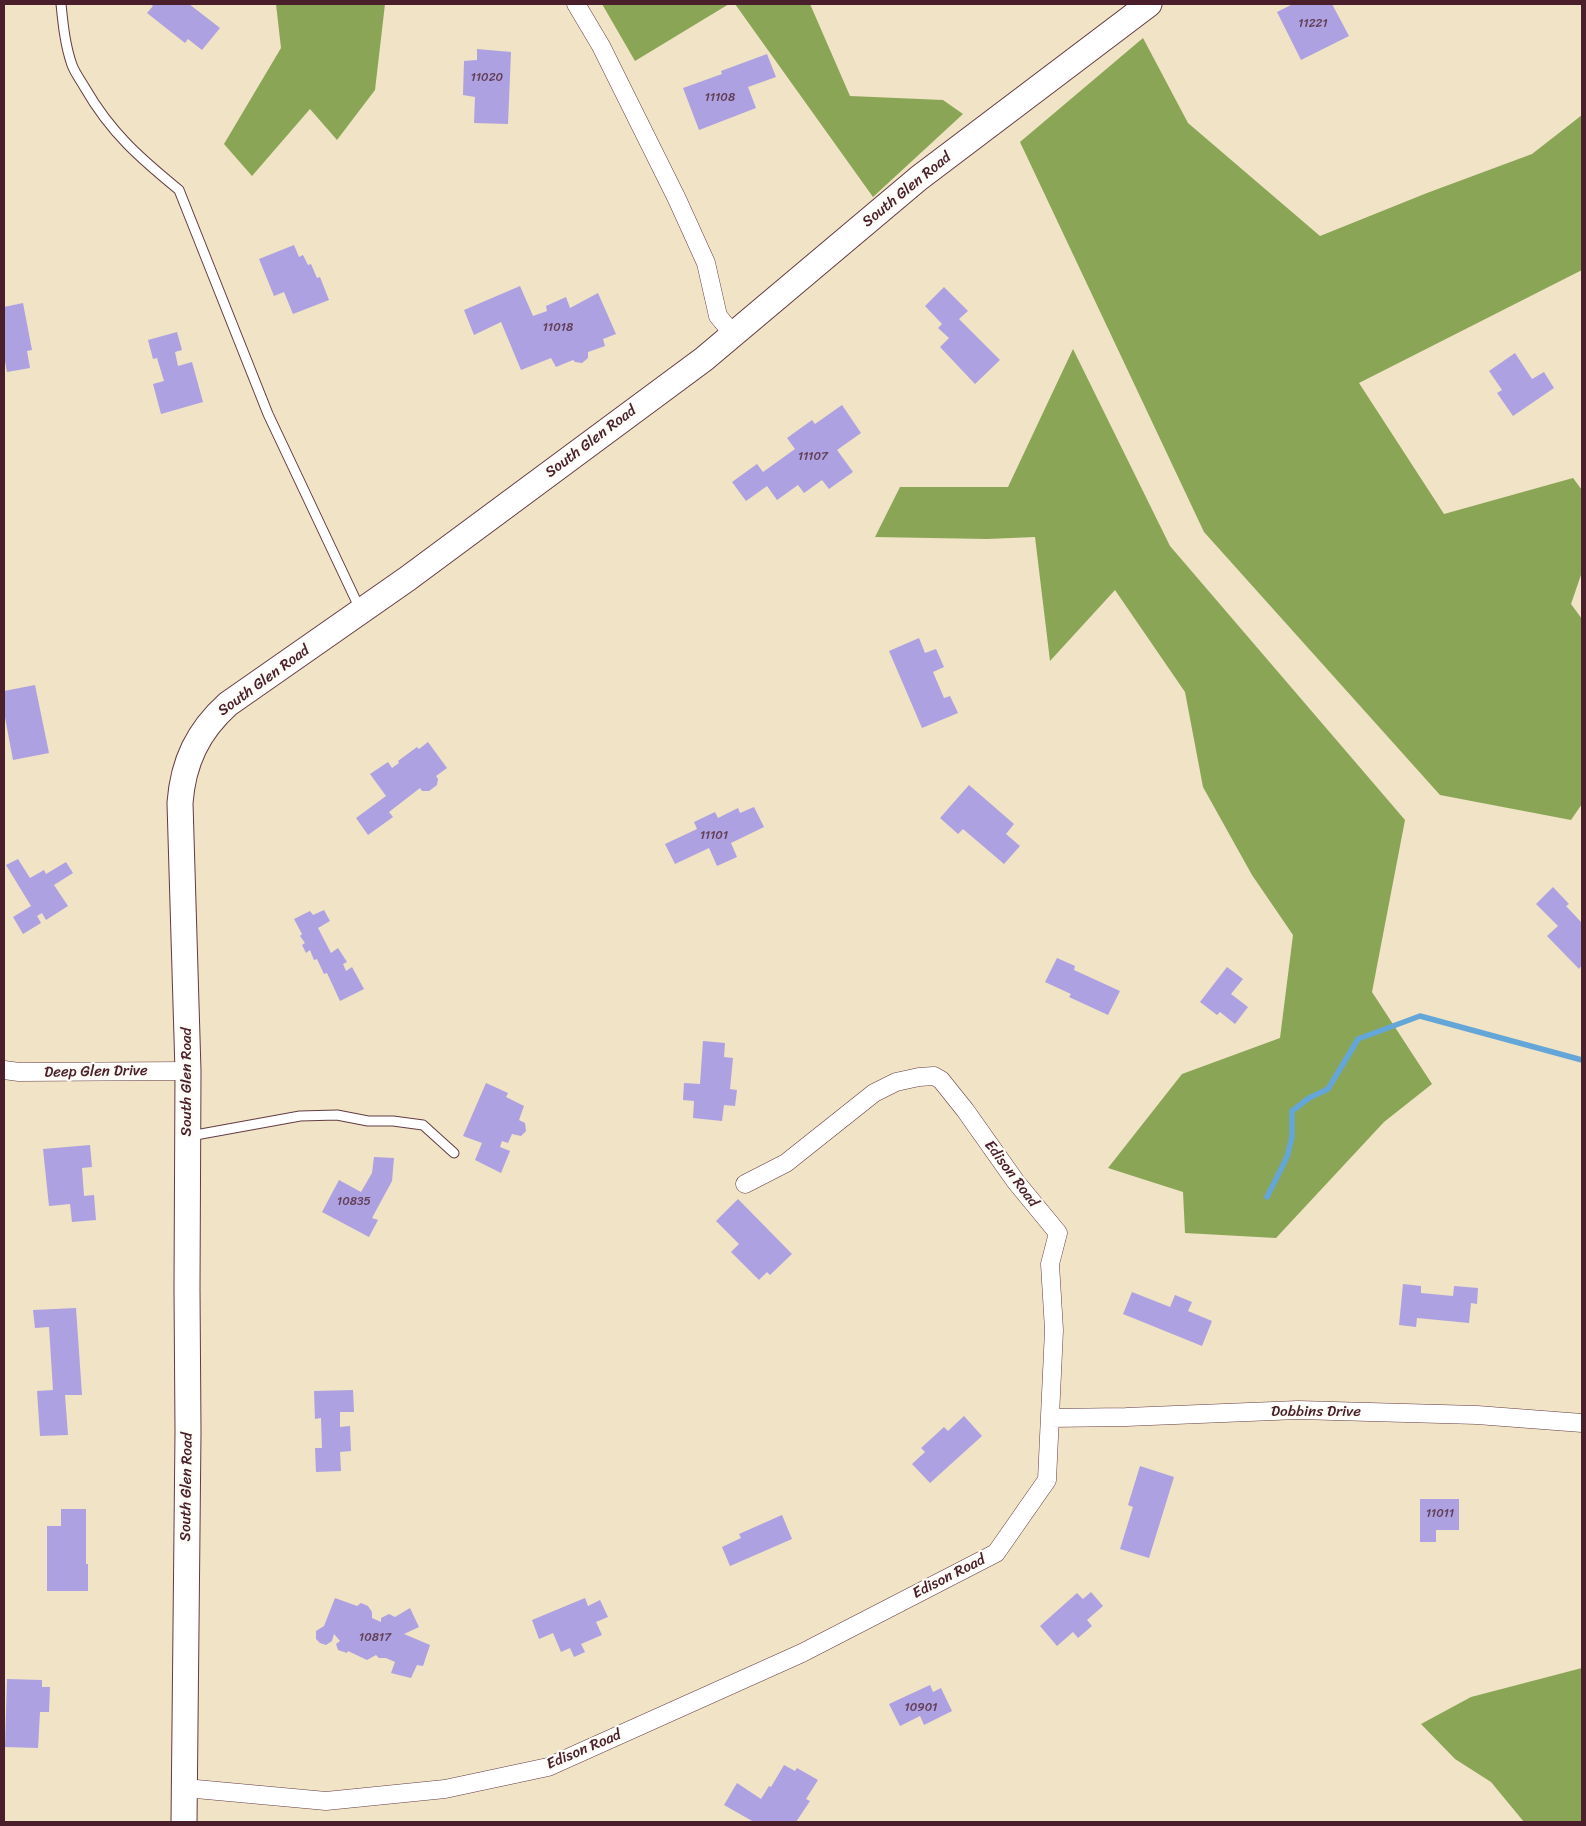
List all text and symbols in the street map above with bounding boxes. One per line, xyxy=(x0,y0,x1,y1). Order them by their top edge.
house number: 11221 xyxy=(1298,17,1328,31)
house number: 11020 xyxy=(471,71,503,85)
house number: 11108 xyxy=(705,91,735,105)
street label: South Glen Road xyxy=(859,149,955,231)
house number: 11018 xyxy=(543,321,573,335)
street label: South Glen Road xyxy=(542,402,640,482)
house number: 11107 xyxy=(798,450,828,464)
street label: South Glen Road xyxy=(215,642,313,720)
house number: 11101 xyxy=(700,829,728,843)
street label: South Glen Road xyxy=(178,1028,196,1136)
street label: Deep Glen Drive xyxy=(44,1062,148,1082)
street label: Edison Road xyxy=(980,1137,1042,1211)
house number: 10835 xyxy=(337,1195,371,1209)
street label: Dobbins Drive xyxy=(1271,1403,1361,1421)
street label: South Glen Road xyxy=(177,1432,197,1542)
house number: 11011 xyxy=(1426,1507,1454,1521)
street label: Edison Road xyxy=(910,1551,988,1603)
house number: 10817 xyxy=(359,1631,391,1645)
house number: 10901 xyxy=(905,1701,937,1715)
street label: Edison Road xyxy=(544,1726,624,1774)

